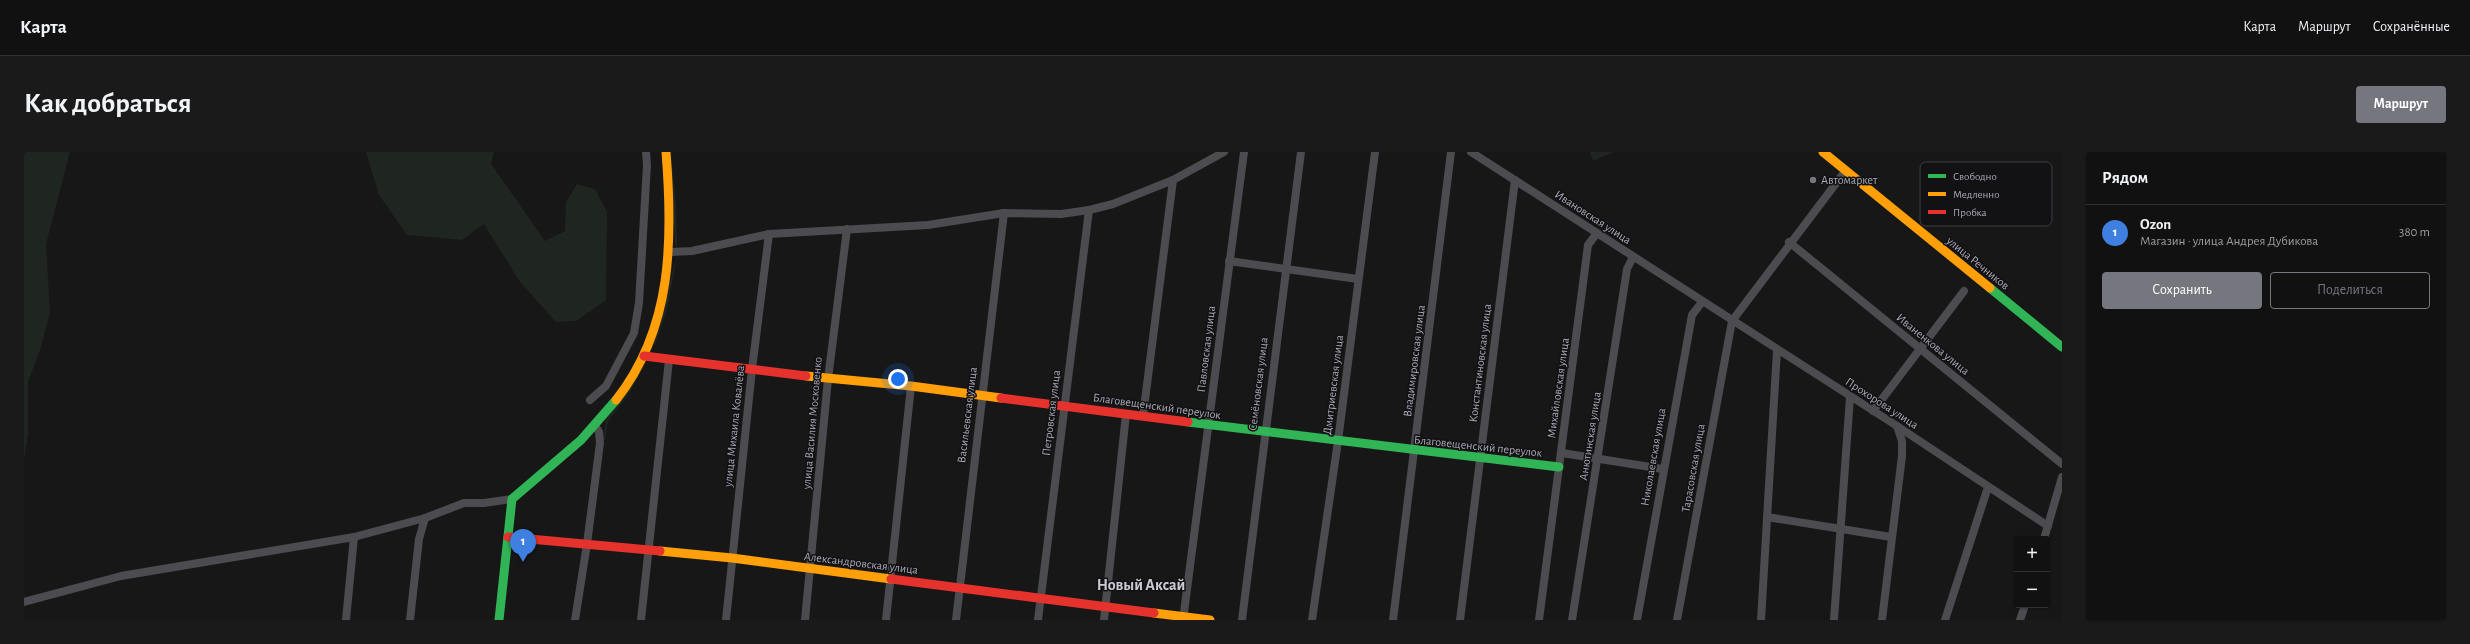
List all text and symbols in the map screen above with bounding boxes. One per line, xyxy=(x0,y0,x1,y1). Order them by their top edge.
text: Карта xyxy=(20,18,67,37)
text: Карта xyxy=(2243,20,2276,34)
text: Маршрут xyxy=(2298,20,2351,34)
text: Сохранённые xyxy=(2373,20,2450,34)
button: Маршрут xyxy=(2356,86,2446,123)
text: Как добраться xyxy=(24,90,192,118)
legend xyxy=(1920,162,2052,226)
text: Рядом xyxy=(2102,169,2148,186)
text: Свободно xyxy=(1953,171,1997,182)
place label: Автомаркет xyxy=(1821,174,1878,186)
marker: Автомаркет xyxy=(1808,175,1818,185)
street label: Ивановская улица xyxy=(1552,188,1634,247)
text: Медленно xyxy=(1953,189,2000,200)
text: Пробка xyxy=(1953,207,1986,218)
text: Ozon xyxy=(2140,217,2171,232)
text: 1 xyxy=(2113,226,2117,239)
text: 380 m xyxy=(2399,226,2430,239)
street label: улица Речников xyxy=(1943,234,2012,293)
text: Магазин · улица Андрея Дубикова xyxy=(2140,235,2318,248)
button: Сохранить xyxy=(2102,272,2262,309)
button: Поделиться xyxy=(2270,272,2430,309)
street label: Константиновская улица xyxy=(1467,303,1494,423)
street label: Владимировская улица xyxy=(1401,304,1428,418)
street label: Павловская улица xyxy=(1195,305,1218,393)
street label: Иваненкова улица xyxy=(1894,311,1972,378)
street label: Дмитриевская улица xyxy=(1321,334,1346,436)
street label: Семёновская улица xyxy=(1246,336,1271,432)
street label: Михайловская улица xyxy=(1545,337,1572,439)
street label: улица Василия Московенко xyxy=(800,356,825,491)
street label: улица Михаила Ковалёва xyxy=(722,364,747,488)
street label: Васильевская улица xyxy=(955,366,980,464)
your location xyxy=(888,369,908,389)
street label: Петровская улица xyxy=(1040,369,1063,457)
street label: Прохорова улица xyxy=(1843,375,1921,432)
street label: Анютинская улица xyxy=(1577,390,1604,481)
street label: Благовещенский переулок xyxy=(1092,391,1222,422)
street label: Николаевская улица xyxy=(1638,407,1669,507)
street label: Тарасовская улица xyxy=(1679,422,1708,513)
street label: Благовещенский переулок xyxy=(1413,433,1543,460)
pin: 1 xyxy=(510,529,536,562)
map controls xyxy=(2014,536,2050,608)
button: + xyxy=(2014,536,2050,572)
street label: Александровская улица xyxy=(803,550,919,577)
button: − xyxy=(2014,572,2050,608)
district label: Новый Аксай xyxy=(1097,577,1185,593)

